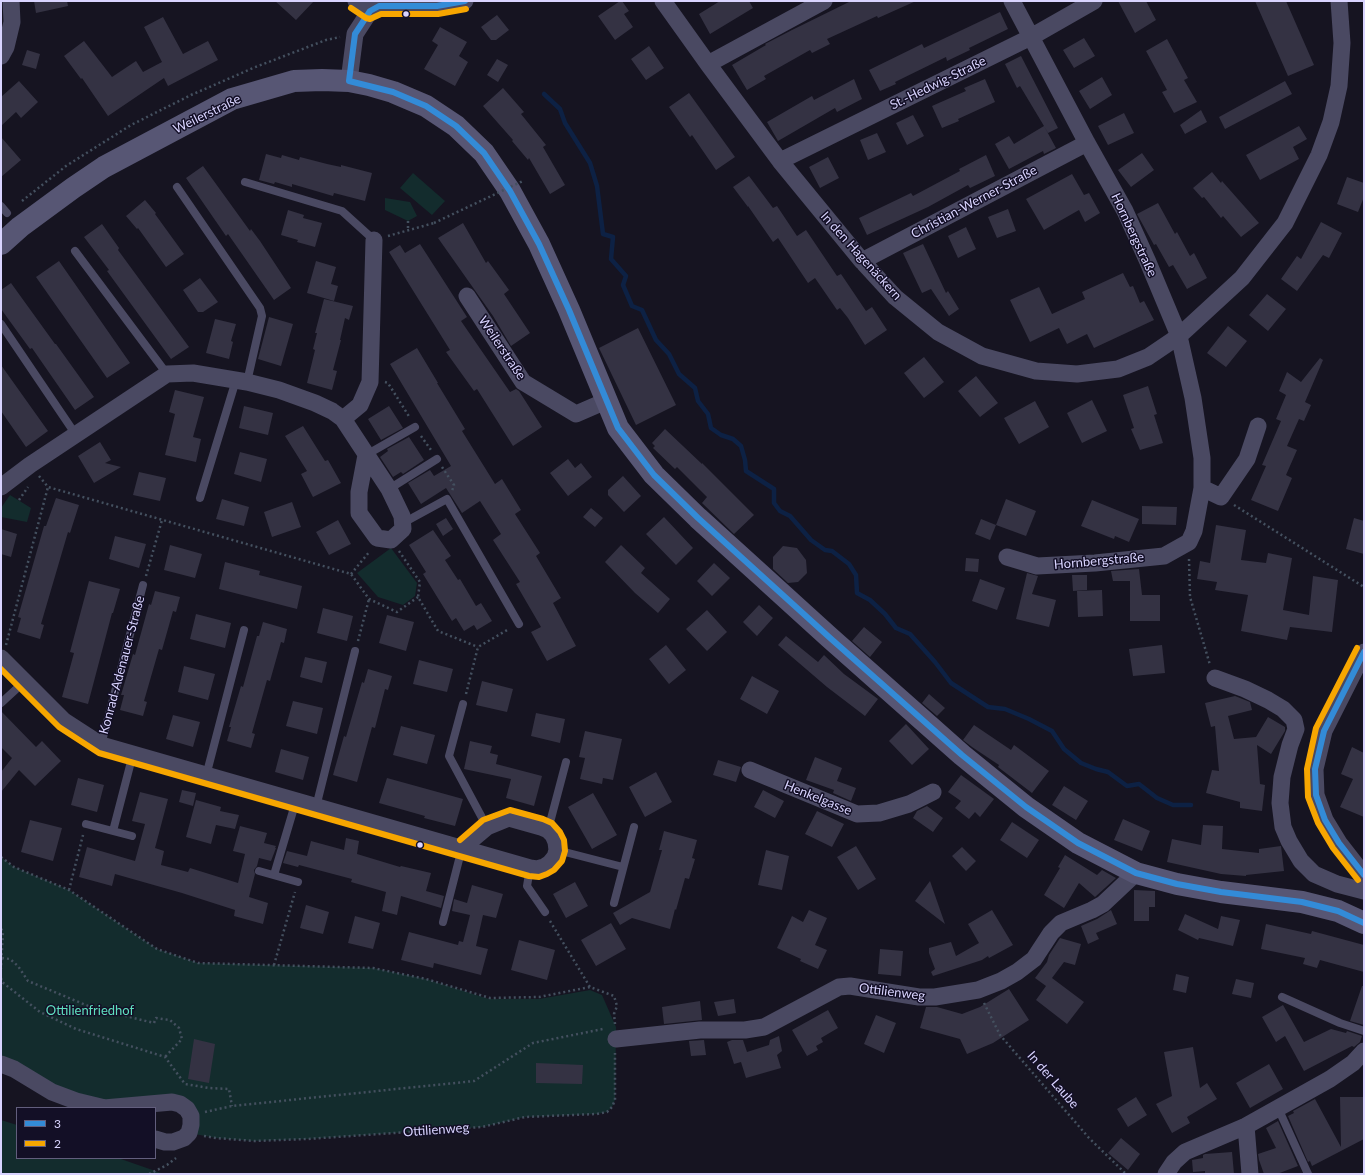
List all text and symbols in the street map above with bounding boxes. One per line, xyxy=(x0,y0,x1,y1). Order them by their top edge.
unlabelled marker xyxy=(401,9,411,19)
street label: St.-Hedwig-Straße xyxy=(887,53,989,113)
street label: Weilerstraße xyxy=(171,91,243,137)
street label: Christian-Werner-Straße xyxy=(908,162,1040,242)
street label: Hornbergstraße xyxy=(1108,191,1160,279)
street label: In den Hagenäckern xyxy=(817,209,905,303)
street label: Weilerstraße xyxy=(475,313,529,383)
street label: Hornbergstraße xyxy=(1053,549,1145,573)
street label: Konrad-Adenauer-Straße xyxy=(96,594,148,736)
street label: Henkelgasse xyxy=(782,777,854,819)
unlabelled marker xyxy=(415,840,425,850)
street label: Ottilienweg xyxy=(858,980,926,1004)
park label: Ottilienfriedhof xyxy=(46,1003,134,1019)
street label: In der Laube xyxy=(1024,1048,1082,1112)
legend xyxy=(16,1107,156,1159)
text: 3 xyxy=(54,1116,61,1131)
street label: Ottilienweg xyxy=(402,1120,470,1140)
text: 2 xyxy=(54,1136,61,1151)

